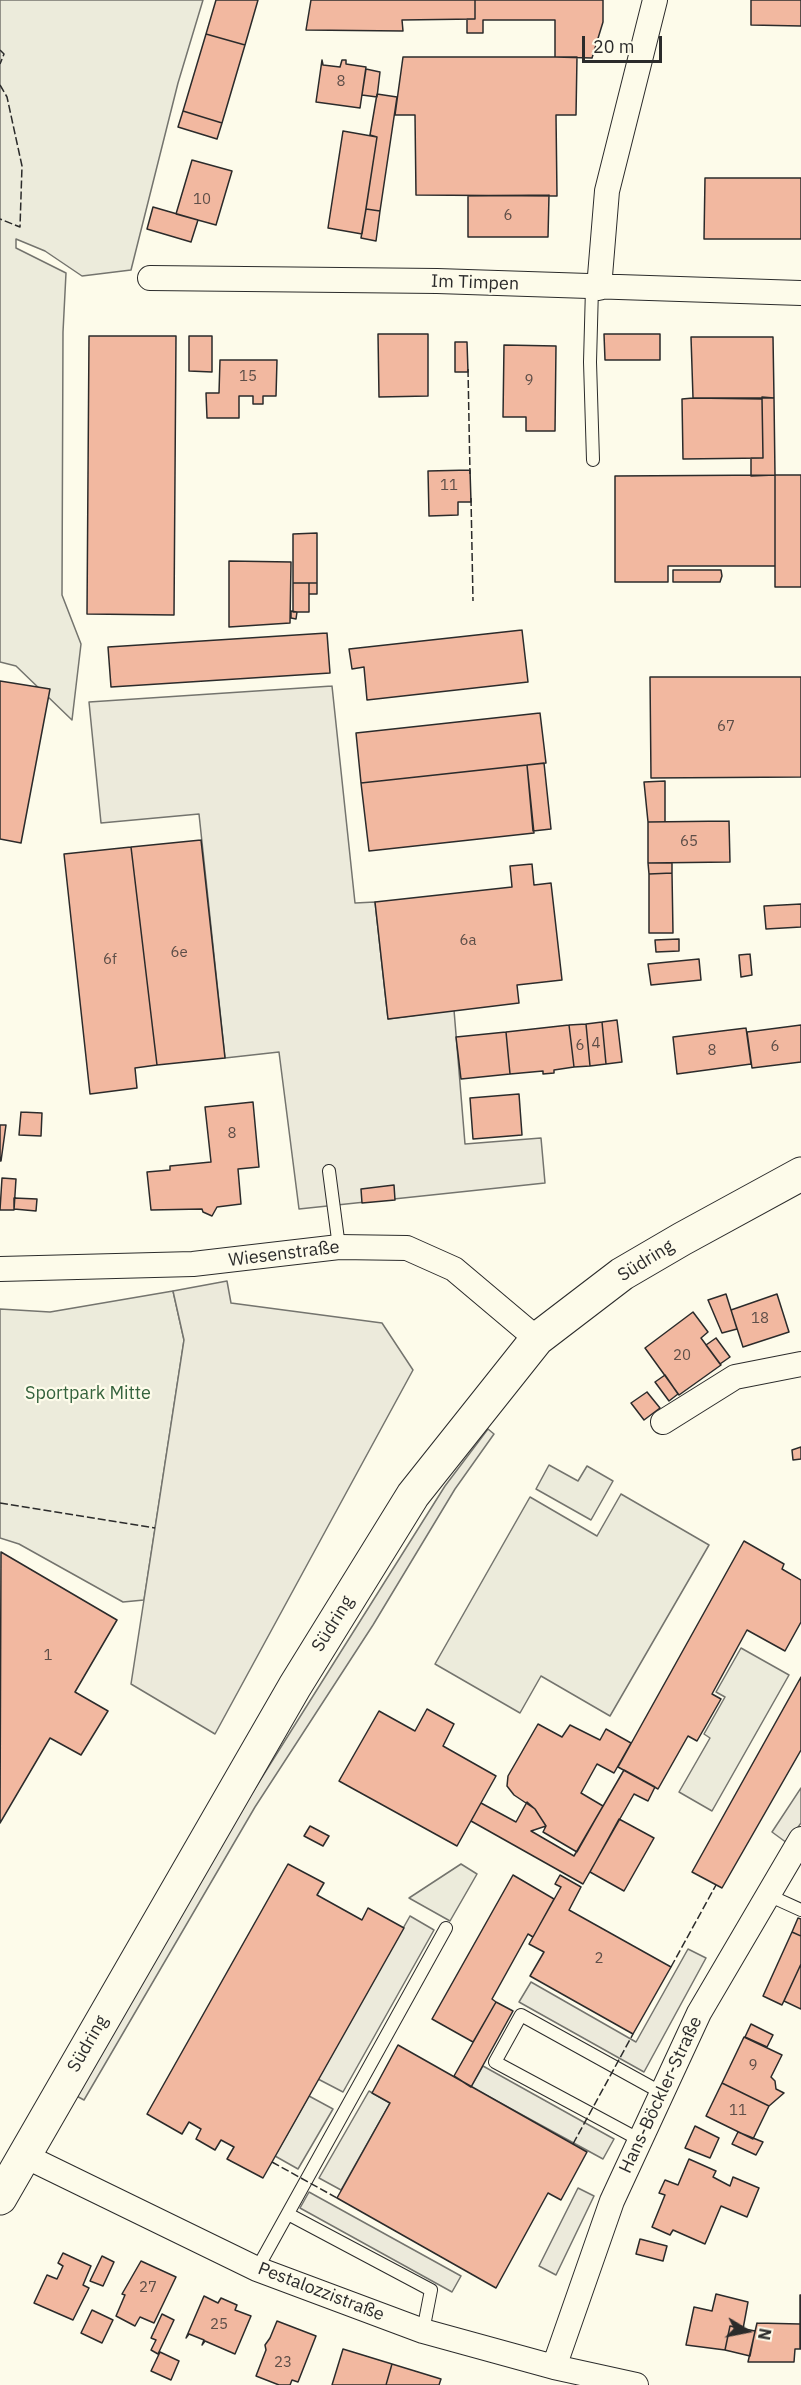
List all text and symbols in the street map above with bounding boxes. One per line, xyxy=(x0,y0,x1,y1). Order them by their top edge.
scale bar xyxy=(585,24,664,62)
text: 20 m xyxy=(593,35,635,58)
house number: 8 xyxy=(337,73,345,91)
house number: 10 xyxy=(193,191,211,209)
house number: 6 xyxy=(504,207,512,225)
street label: Im Timpen xyxy=(431,271,519,295)
house number: 15 xyxy=(239,368,257,386)
house number: 9 xyxy=(525,372,533,390)
house number: 11 xyxy=(440,477,458,495)
house number: 67 xyxy=(717,718,735,736)
house number: 65 xyxy=(680,833,698,851)
house number: 6a xyxy=(459,932,477,950)
house number: 6e xyxy=(170,944,188,962)
house number: 6f xyxy=(103,951,117,969)
house number: 4 xyxy=(592,1035,600,1053)
house number: 6 xyxy=(576,1037,584,1055)
house number: 6 xyxy=(771,1038,779,1056)
house number: 8 xyxy=(708,1042,716,1060)
house number: 8 xyxy=(228,1125,236,1143)
street label: Südring xyxy=(614,1235,678,1287)
street label: Wiesenstraße xyxy=(227,1236,341,1272)
house number: 18 xyxy=(751,1310,769,1328)
house number: 20 xyxy=(673,1347,691,1365)
park label: Sportpark Mitte xyxy=(25,1383,151,1405)
street label: Südring xyxy=(307,1592,359,1656)
house number: 1 xyxy=(44,1647,52,1665)
house number: 2 xyxy=(595,1950,603,1968)
street label: Südring xyxy=(63,2012,113,2076)
street label: Hans-Böckler-Straße xyxy=(615,2013,707,2177)
house number: 9 xyxy=(749,2057,757,2075)
house number: 11 xyxy=(729,2102,747,2120)
street label: Pestalozzistraße xyxy=(255,2258,387,2326)
house number: 27 xyxy=(139,2279,157,2297)
north arrow xyxy=(717,2301,777,2361)
house number: 25 xyxy=(210,2316,228,2334)
text: N xyxy=(754,2327,776,2342)
house number: 23 xyxy=(274,2354,292,2372)

